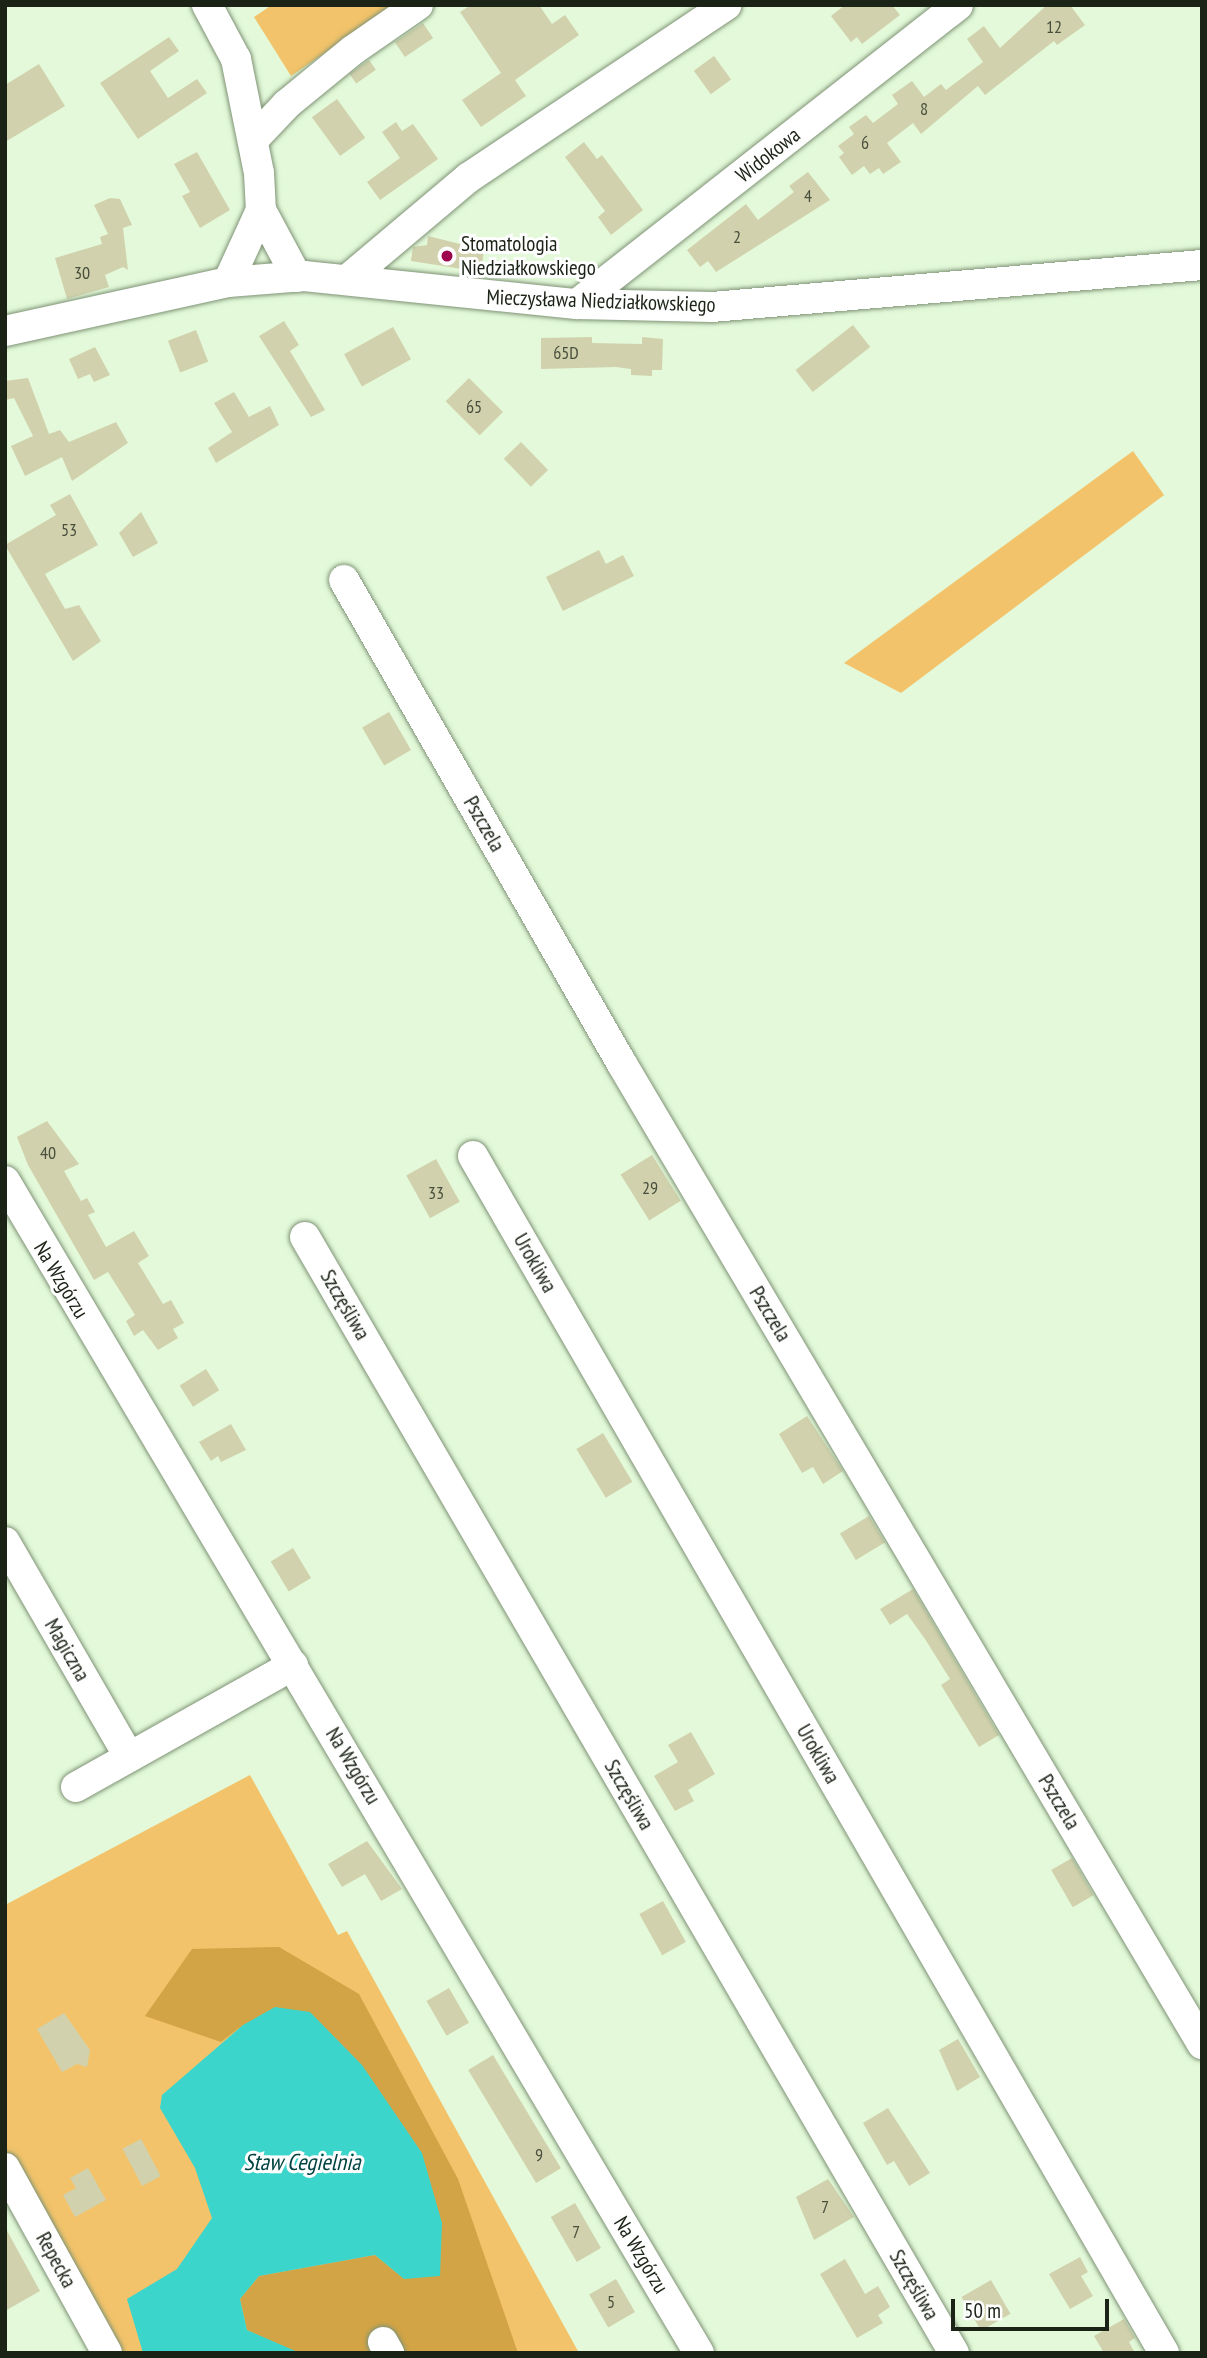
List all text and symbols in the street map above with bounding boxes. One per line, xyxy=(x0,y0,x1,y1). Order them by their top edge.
house number: 12 xyxy=(1046,16,1062,38)
house number: 8 xyxy=(920,98,928,120)
street label: Widokowa xyxy=(731,122,805,188)
house number: 6 xyxy=(861,132,869,154)
house number: 4 xyxy=(804,185,812,207)
house number: 2 xyxy=(733,226,741,248)
place label: Stomatologia Niedziałkowskiego xyxy=(461,231,596,281)
marker: Stomatologia Niedziałkowskiego xyxy=(439,248,455,264)
house number: 30 xyxy=(74,262,90,284)
street label: Mieczysława Niedziałkowskiego xyxy=(486,284,716,318)
house number: 65D xyxy=(553,342,579,364)
house number: 65 xyxy=(466,396,482,418)
house number: 53 xyxy=(61,519,77,541)
street label: Pszczela xyxy=(458,792,510,856)
house number: 40 xyxy=(40,1142,56,1164)
house number: 29 xyxy=(642,1177,658,1199)
house number: 33 xyxy=(428,1182,444,1204)
street label: Urokliwa xyxy=(508,1229,562,1297)
street label: Na Wzgórzu xyxy=(28,1237,94,1323)
street label: Szczęśliwa xyxy=(315,1265,375,1345)
street label: Pszczela xyxy=(744,1282,796,1346)
street label: Magiczna xyxy=(39,1614,95,1686)
street label: Urokliwa xyxy=(791,1720,845,1788)
street label: Na Wzgórzu xyxy=(320,1723,386,1809)
street label: Szczęśliwa xyxy=(599,1755,659,1835)
street label: Pszczela xyxy=(1033,1770,1085,1834)
house number: 9 xyxy=(535,2144,543,2166)
water label: Staw Cegielnia xyxy=(243,2148,361,2176)
house number: 7 xyxy=(821,2196,829,2218)
street label: Na Wzgórzu xyxy=(608,2212,674,2298)
house number: 7 xyxy=(572,2221,580,2243)
street label: Repecka xyxy=(31,2228,81,2292)
street label: Szczęśliwa xyxy=(884,2245,944,2325)
scale bar xyxy=(955,2284,1112,2328)
house number: 5 xyxy=(607,2291,615,2313)
text: 50 m xyxy=(964,2297,1001,2324)

